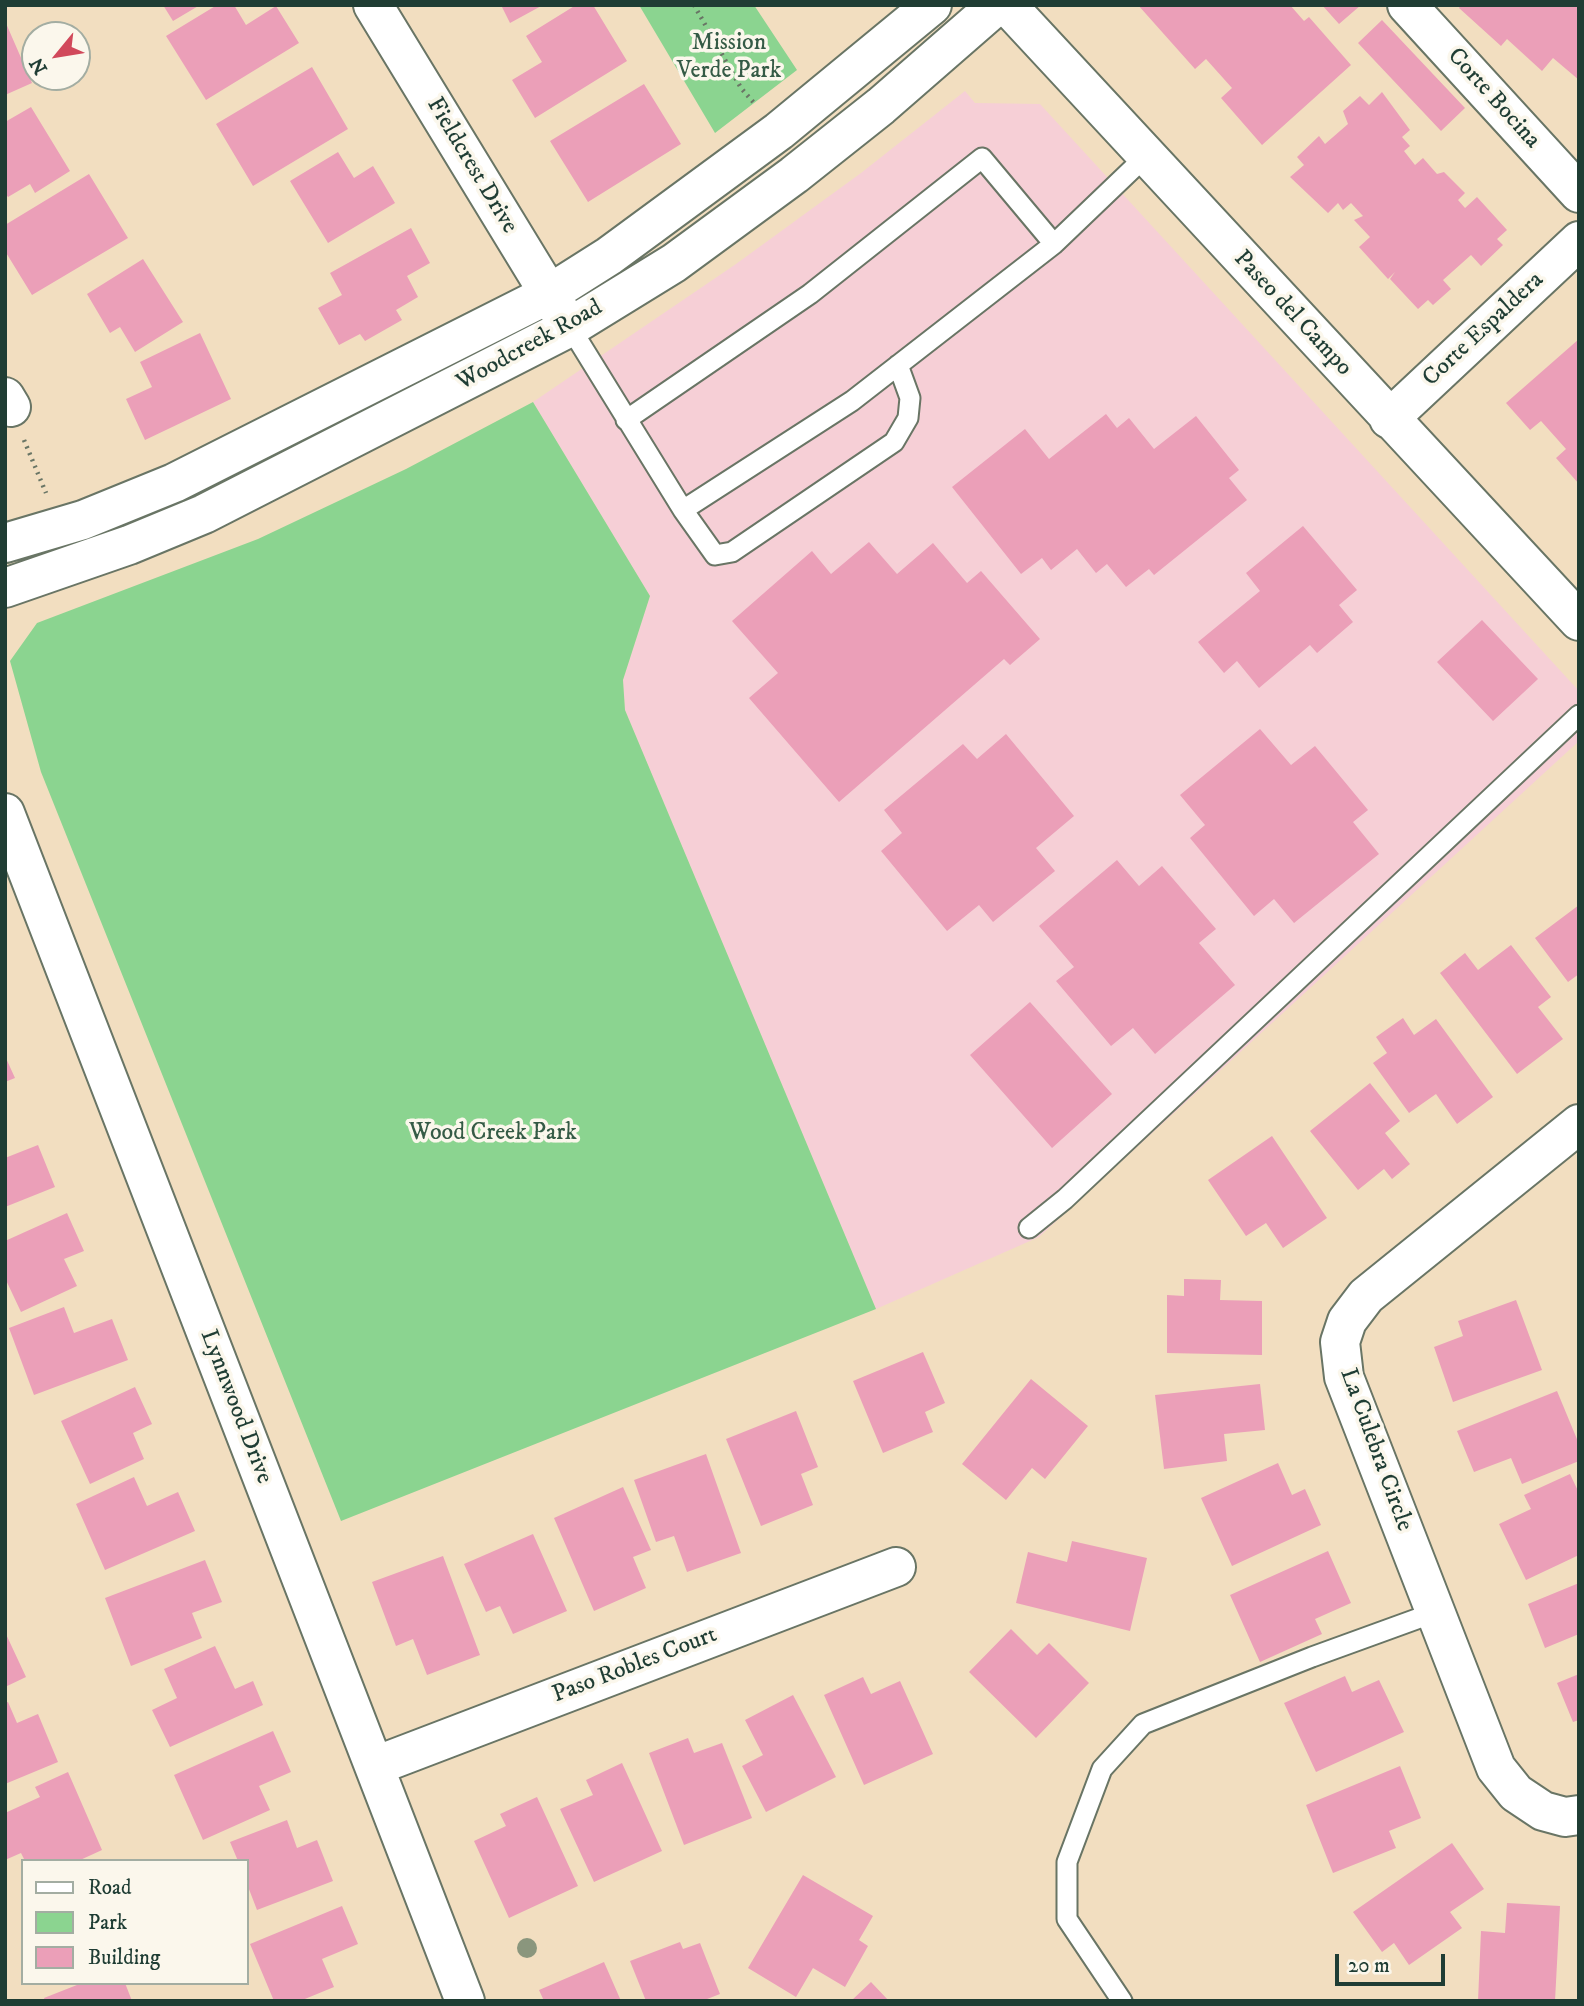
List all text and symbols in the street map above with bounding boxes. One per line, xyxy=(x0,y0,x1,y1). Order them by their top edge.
north arrow xyxy=(21,21,91,91)
park label: Mission Verde Park xyxy=(677,30,781,86)
street label: Corte Bocina xyxy=(1440,43,1546,155)
text: N xyxy=(25,53,53,78)
street label: Fieldcrest Drive xyxy=(419,93,523,239)
street label: Paseo del Campo xyxy=(1227,245,1357,383)
street label: Corte Espaldera xyxy=(1418,267,1550,393)
street label: Woodcreek Road xyxy=(452,294,608,398)
park label: Wood Creek Park xyxy=(409,1120,577,1148)
street label: Lynnwood Drive xyxy=(192,1326,278,1488)
street label: La Culebra Circle xyxy=(1332,1365,1418,1535)
street label: Paso Robles Court xyxy=(549,1621,721,1711)
legend xyxy=(21,1859,248,1985)
text: Road xyxy=(88,1875,132,1901)
text: Park xyxy=(88,1910,127,1936)
scale bar xyxy=(1339,1940,1449,1984)
text: Building xyxy=(88,1945,160,1971)
text: 20 m xyxy=(1348,1953,1390,1979)

